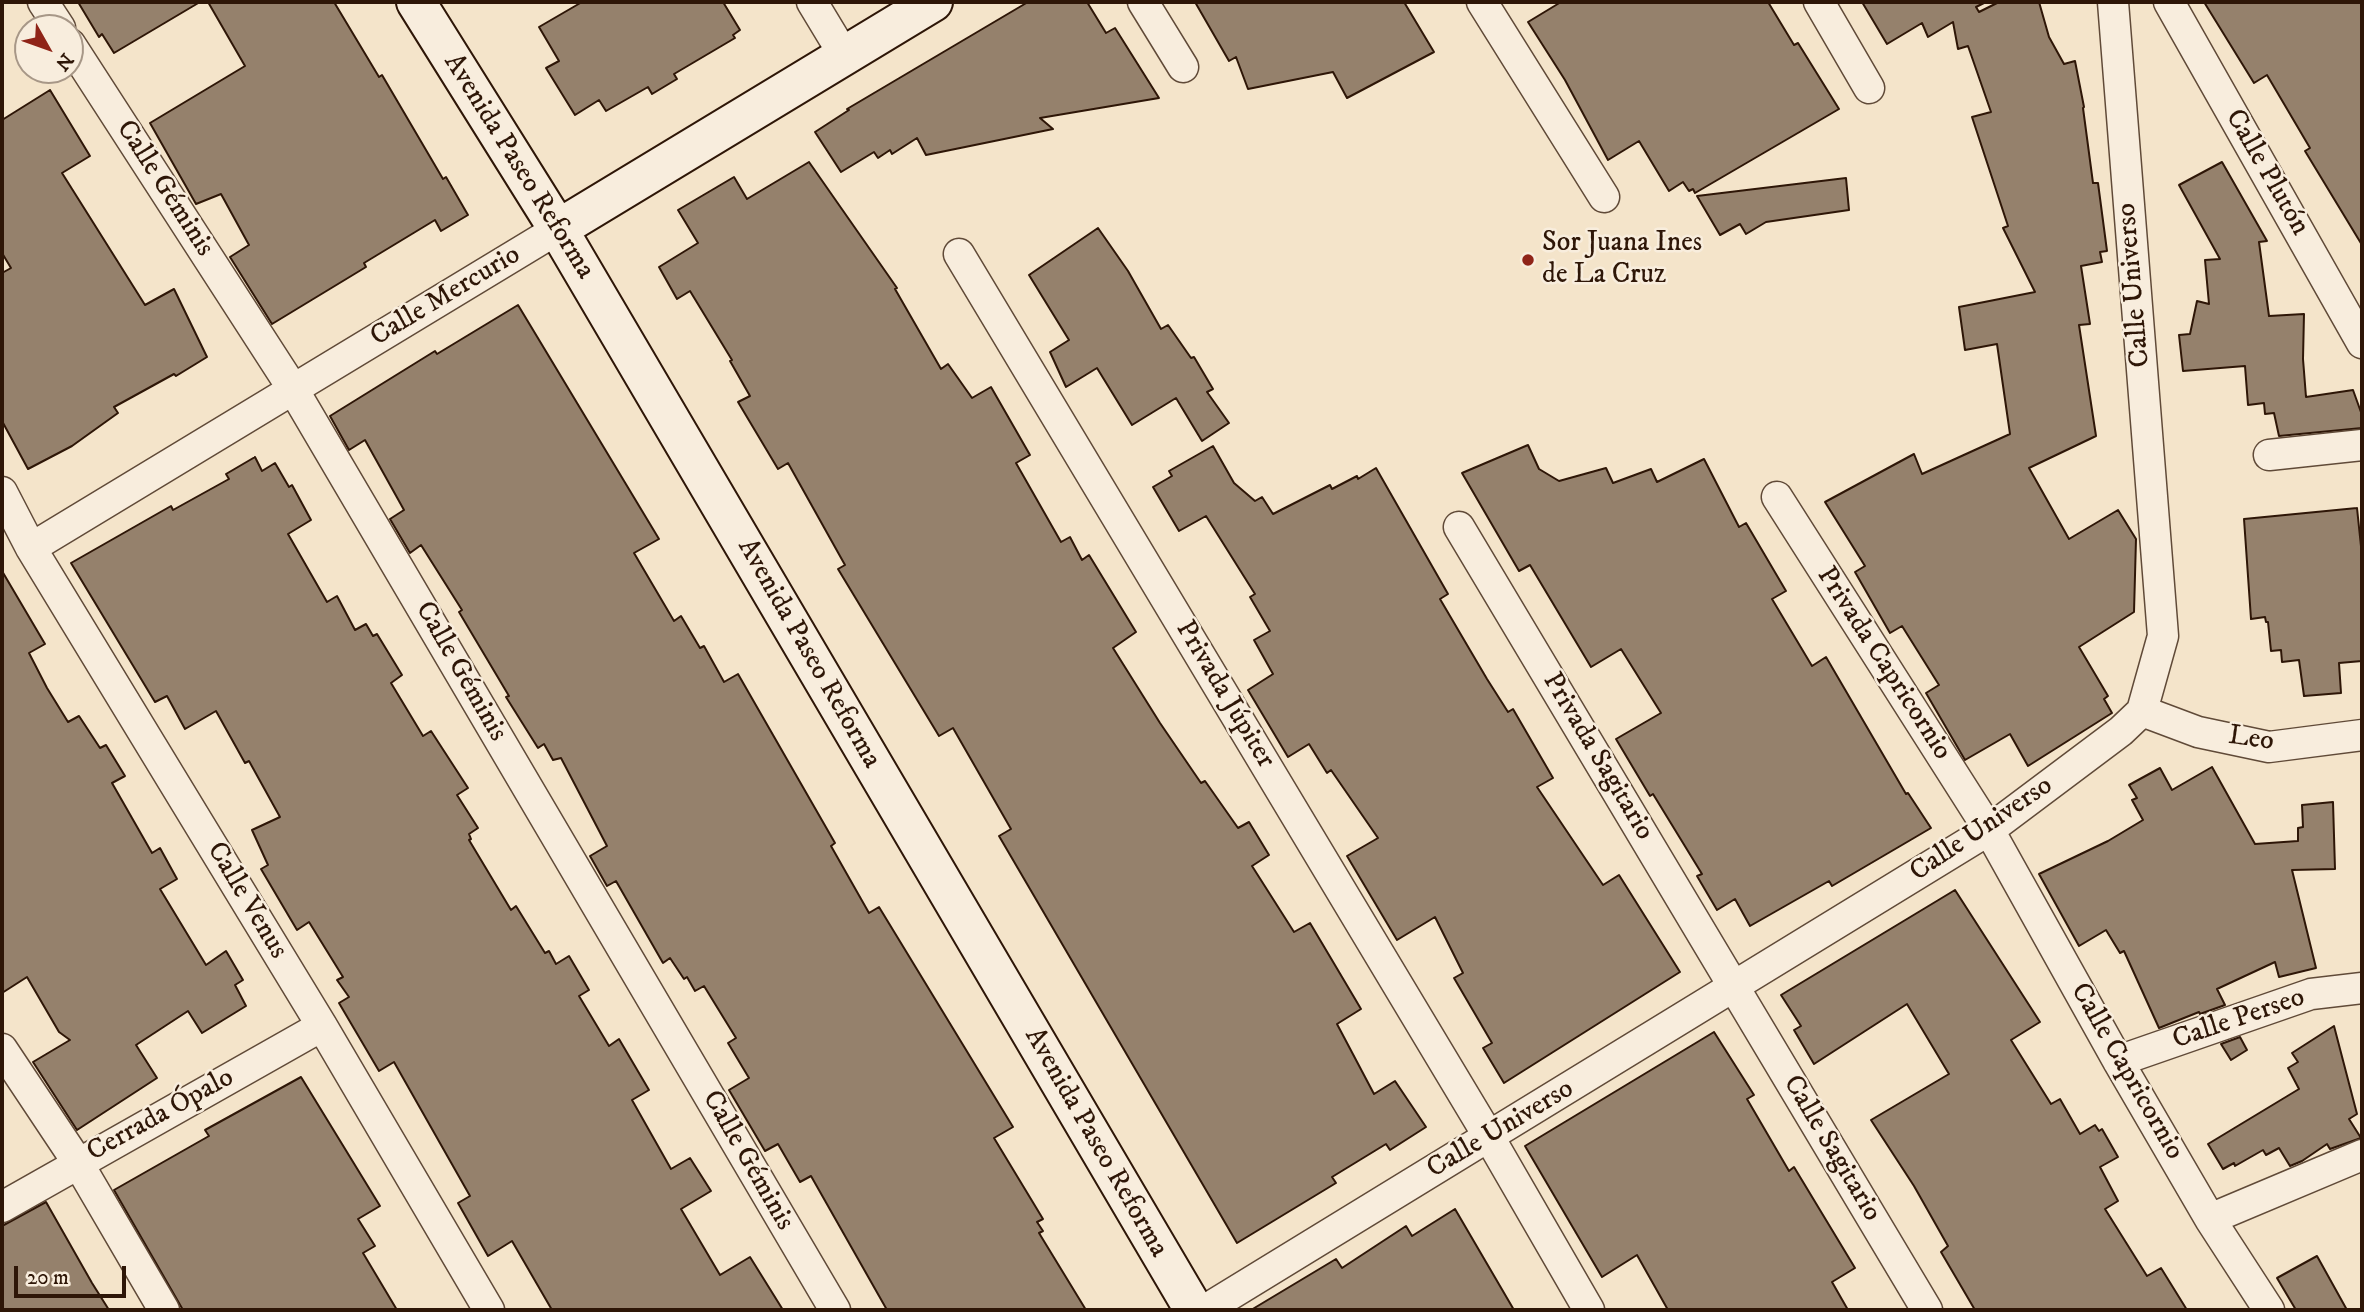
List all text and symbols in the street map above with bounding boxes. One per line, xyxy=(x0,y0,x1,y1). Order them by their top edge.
north arrow xyxy=(14,14,84,84)
text: N xyxy=(50,48,78,75)
street label: Avenida Paseo Reforma xyxy=(435,48,601,286)
street label: Calle Plutón xyxy=(2216,104,2316,242)
street label: Calle Géminis xyxy=(108,115,220,263)
street label: Calle Universo xyxy=(2111,201,2159,369)
place label: Sor Juana Ines de La Cruz xyxy=(1542,227,1702,293)
street label: Calle Mercurio xyxy=(365,239,527,355)
marker: Sor Juana Ines de La Cruz xyxy=(1520,252,1536,268)
street label: Avenida Paseo Reforma xyxy=(729,533,887,775)
street label: Privada Capricornio xyxy=(1808,561,1958,767)
street label: Calle Géminis xyxy=(407,596,513,748)
street label: Privada Júpiter xyxy=(1167,615,1281,775)
street label: Privada Sagitario xyxy=(1534,667,1660,847)
street label: Leo xyxy=(2226,720,2276,760)
street label: Calle Universo xyxy=(1904,770,2060,890)
street label: Calle Venus xyxy=(198,837,294,965)
street label: Calle Capricornio xyxy=(2062,978,2190,1166)
street label: Calle Perseo xyxy=(2169,982,2309,1058)
street label: Avenida Paseo Reforma xyxy=(1016,1022,1174,1264)
street label: Cerrada Ópalo xyxy=(82,1062,240,1170)
street label: Calle Sagitario xyxy=(1774,1070,1888,1228)
street label: Calle Universo xyxy=(1422,1073,1580,1187)
street label: Calle Géminis xyxy=(694,1085,800,1237)
scale bar xyxy=(18,1252,130,1296)
text: 20 m xyxy=(27,1265,69,1291)

